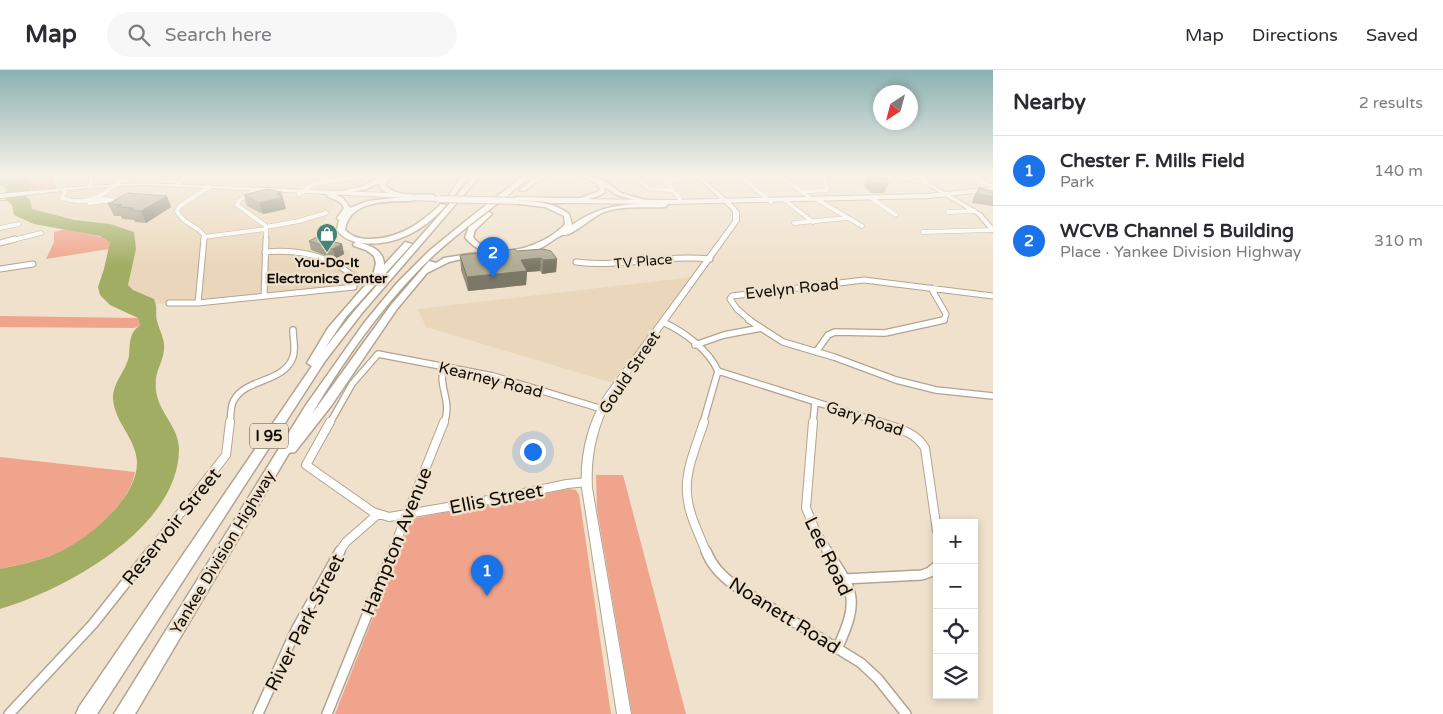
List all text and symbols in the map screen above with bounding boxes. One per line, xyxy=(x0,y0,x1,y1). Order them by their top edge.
search box xyxy=(107,12,457,57)
text: Map xyxy=(25,20,77,49)
icon: search xyxy=(125,21,153,49)
text: Search here xyxy=(165,24,272,46)
text: Map xyxy=(1185,24,1224,46)
text: Directions xyxy=(1252,24,1338,46)
text: Saved xyxy=(1366,24,1418,46)
north arrow xyxy=(873,85,918,130)
text: Nearby xyxy=(1013,90,1086,115)
text: 2 results xyxy=(1359,93,1423,113)
text: Chester F. Mills Field xyxy=(1060,150,1245,172)
text: 1 xyxy=(1024,161,1034,181)
text: 140 m xyxy=(1374,161,1423,181)
text: Park xyxy=(1060,172,1094,192)
text: WCVB Channel 5 Building xyxy=(1060,220,1294,242)
shop icon: You-Do-It Electronics Center xyxy=(315,222,339,253)
text: 2 xyxy=(1024,231,1034,251)
text: 310 m xyxy=(1374,231,1423,251)
pin: 2 xyxy=(477,237,509,278)
text: Place · Yankee Division Highway xyxy=(1060,242,1301,262)
street label: TV Place xyxy=(613,250,673,273)
place label: You-Do-It Electronics Center xyxy=(267,254,388,287)
street label: Evelyn Road xyxy=(744,274,840,304)
street label: Gould Street xyxy=(595,327,665,418)
street label: Kearney Road xyxy=(437,357,545,403)
street label: Gary Road xyxy=(823,397,906,441)
road number: I 95 xyxy=(250,424,288,448)
your location xyxy=(520,439,546,465)
street label: Reservoir Street xyxy=(118,464,226,590)
street label: Hampton Avenue xyxy=(357,464,437,619)
street label: Yankee Division Highway xyxy=(166,467,280,638)
street label: Ellis Street xyxy=(448,479,545,519)
street label: Lee Road xyxy=(800,513,857,600)
map controls xyxy=(933,519,978,699)
button: + xyxy=(933,519,978,564)
street label: River Park Street xyxy=(261,550,349,695)
pin: 1 xyxy=(471,555,503,596)
button: − xyxy=(933,564,978,609)
street label: Noanett Road xyxy=(725,573,844,659)
button: locate xyxy=(933,609,978,654)
button: layers xyxy=(933,654,978,699)

